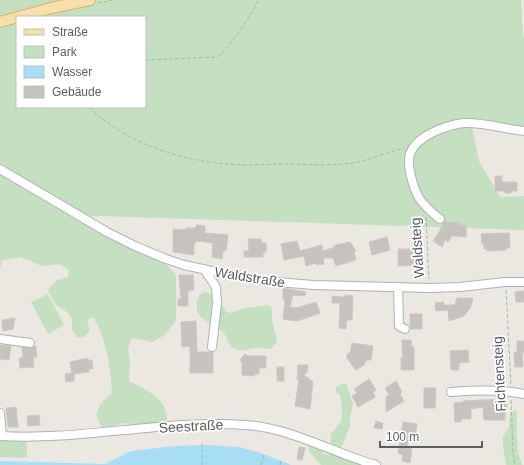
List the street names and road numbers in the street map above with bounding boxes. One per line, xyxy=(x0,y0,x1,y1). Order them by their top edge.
street label: Waldsteig xyxy=(407,217,427,279)
street label: Waldstraße xyxy=(214,264,287,290)
street label: Fichtensteig xyxy=(489,336,509,412)
street label: Seestraße xyxy=(158,416,224,436)

